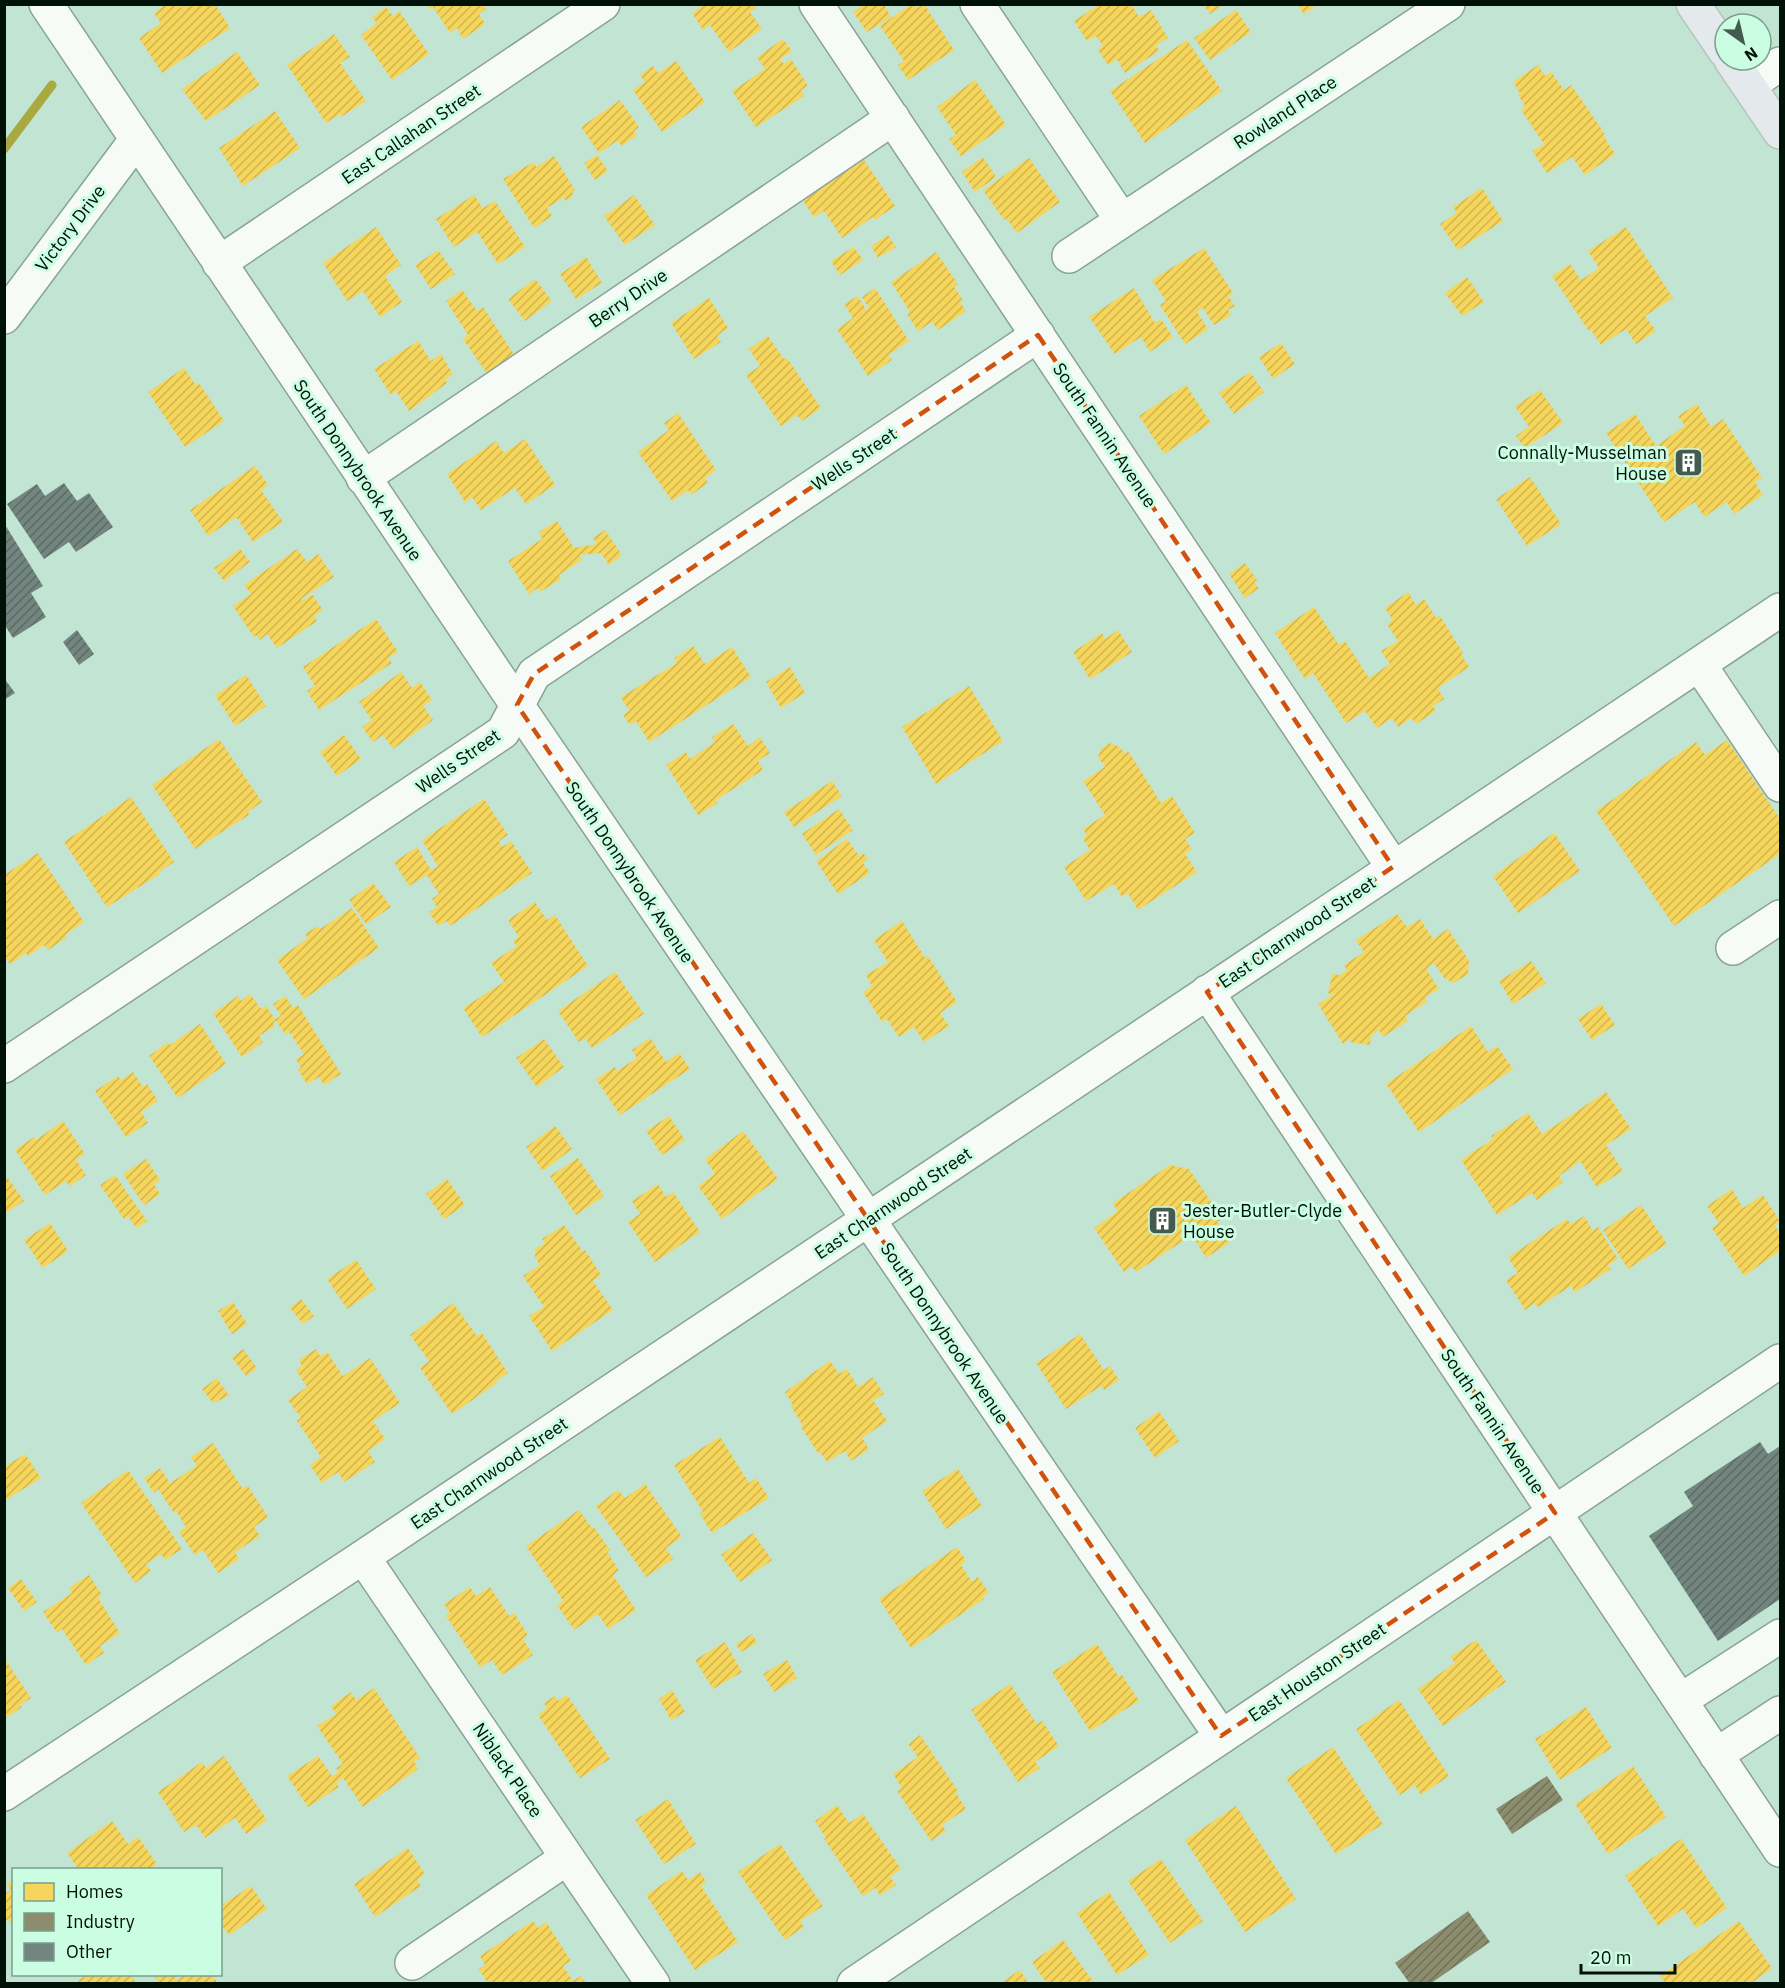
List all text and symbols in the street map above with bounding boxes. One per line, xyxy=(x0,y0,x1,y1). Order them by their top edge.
north arrow xyxy=(1713,12,1773,72)
text: N xyxy=(1741,43,1762,66)
street label: Rowland Place xyxy=(1229,70,1341,154)
street label: East Callahan Street xyxy=(337,79,485,189)
street label: Victory Drive xyxy=(30,180,110,276)
street label: Berry Drive xyxy=(584,263,672,333)
street label: South Fannin Avenue xyxy=(1048,358,1162,512)
street label: South Donnybrook Avenue xyxy=(289,375,427,565)
street label: Wells Street xyxy=(807,422,901,496)
place label: Connally-Musselman House xyxy=(1498,441,1667,485)
building icon: Connally-Musselman House xyxy=(1672,446,1704,478)
street label: Wells Street xyxy=(411,724,505,798)
street label: South Donnybrook Avenue xyxy=(561,777,699,967)
street label: East Charnwood Street xyxy=(1214,871,1380,993)
street label: East Charnwood Street xyxy=(810,1142,976,1264)
place label: Jester-Butler-Clyde House xyxy=(1183,1199,1342,1243)
building icon: Jester-Butler-Clyde House xyxy=(1146,1204,1178,1236)
street label: South Donnybrook Avenue xyxy=(876,1238,1014,1428)
street label: South Fannin Avenue xyxy=(1436,1344,1550,1498)
street label: East Charnwood Street xyxy=(406,1412,572,1534)
street label: East Houston Street xyxy=(1244,1617,1390,1727)
street label: Niblack Place xyxy=(468,1718,548,1822)
legend xyxy=(12,1868,222,1976)
text: Homes xyxy=(66,1880,123,1903)
text: Industry xyxy=(66,1910,135,1933)
scale bar xyxy=(1581,1937,1676,1975)
text: Other xyxy=(66,1940,112,1963)
text: 20 m xyxy=(1590,1946,1632,1969)

